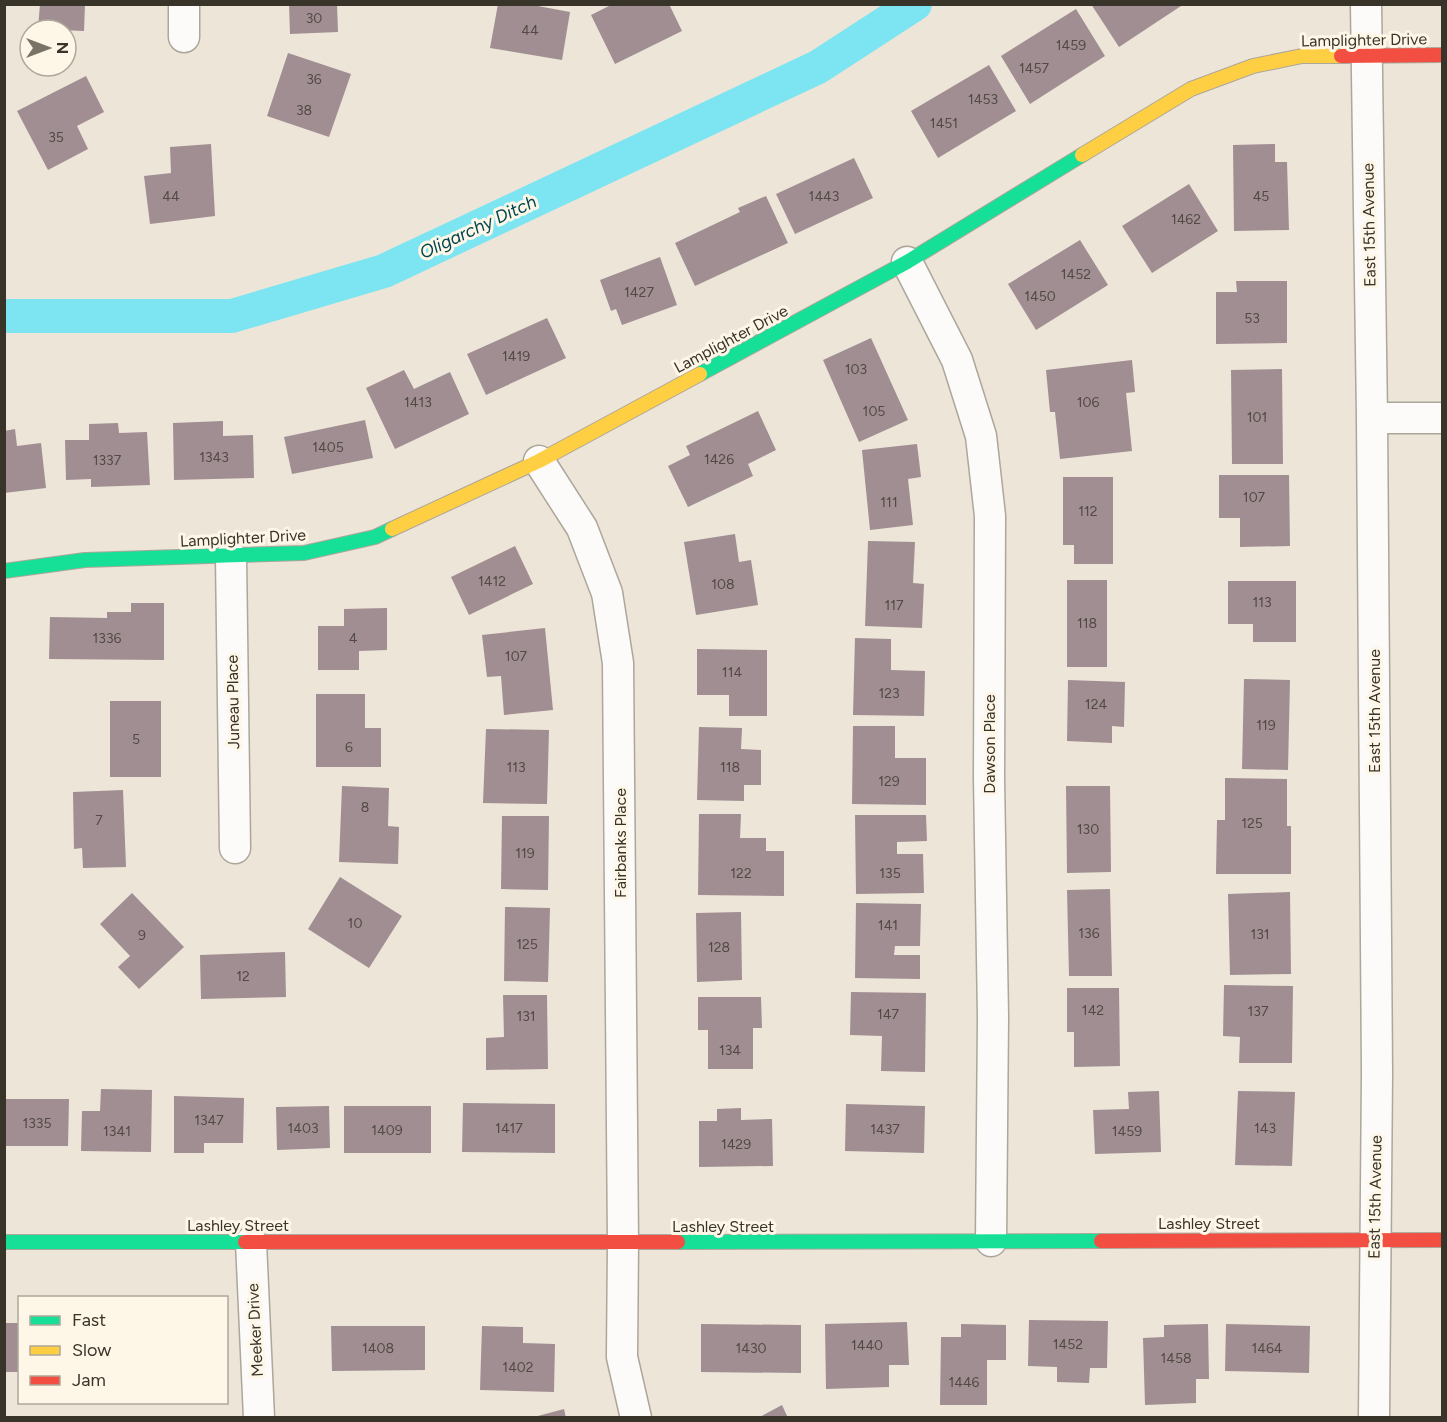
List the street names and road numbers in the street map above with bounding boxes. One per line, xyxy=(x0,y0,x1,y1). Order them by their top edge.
street label: Lamplighter Drive xyxy=(1301,29,1428,51)
street label: East 15th Avenue xyxy=(1358,163,1380,287)
street label: Lamplighter Drive xyxy=(671,301,791,377)
street label: Lamplighter Drive xyxy=(179,525,307,551)
street label: East 15th Avenue xyxy=(1365,649,1384,773)
street label: Juneau Place xyxy=(223,654,243,749)
street label: Dawson Place xyxy=(980,694,999,794)
street label: Fairbanks Place xyxy=(611,788,630,898)
street label: East 15th Avenue xyxy=(1364,1135,1386,1259)
street label: Lashley Street xyxy=(1158,1214,1260,1233)
street label: Lashley Street xyxy=(187,1216,289,1235)
street label: Lashley Street xyxy=(672,1217,774,1236)
street label: Meeker Drive xyxy=(243,1282,267,1377)

